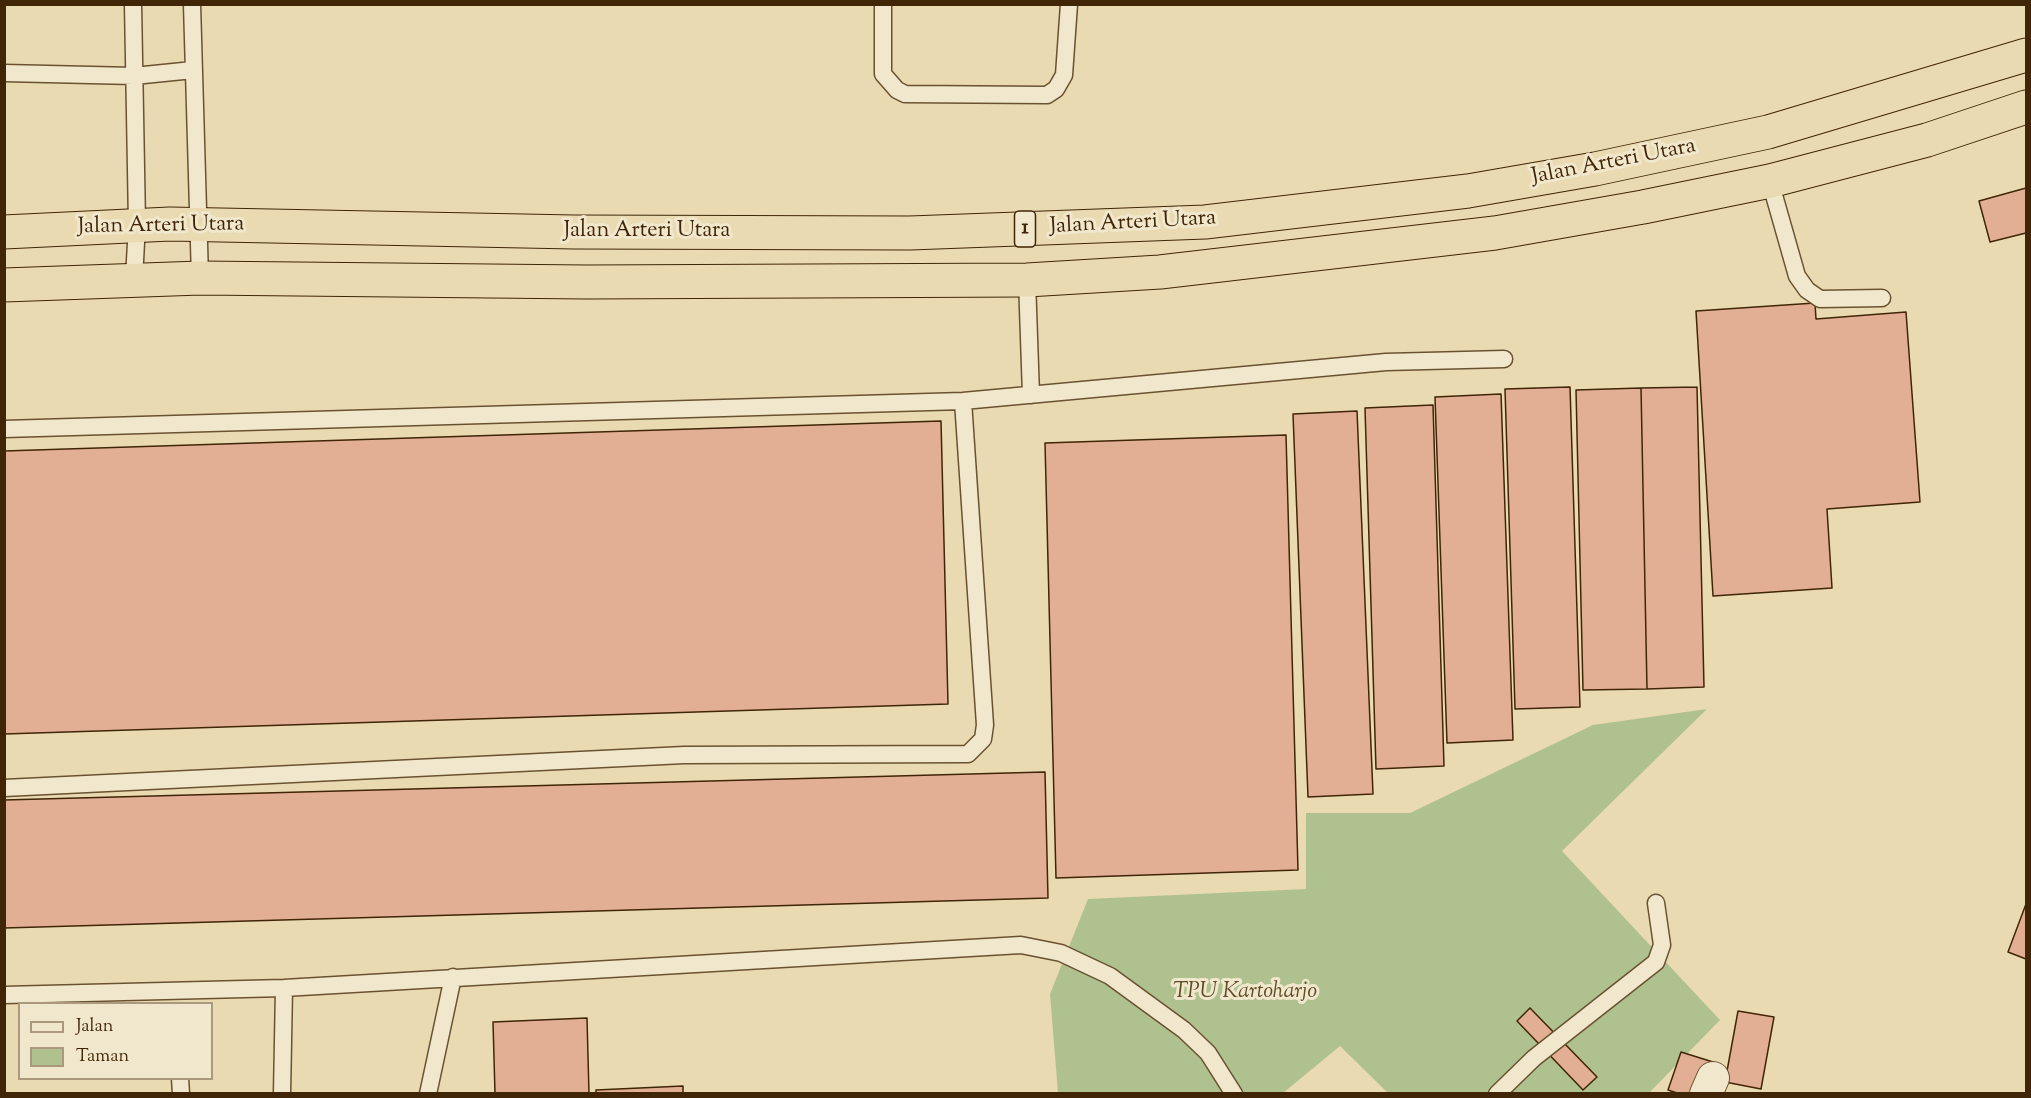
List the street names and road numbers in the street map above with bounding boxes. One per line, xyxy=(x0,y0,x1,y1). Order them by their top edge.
street label: Jalan Arteri Utara xyxy=(1530,134,1698,192)
street label: Jalan Arteri Utara xyxy=(1049,206,1217,242)
road number: 1 xyxy=(1014,211,1036,247)
street label: Jalan Arteri Utara xyxy=(77,212,245,242)
street label: Jalan Arteri Utara xyxy=(564,219,730,245)

